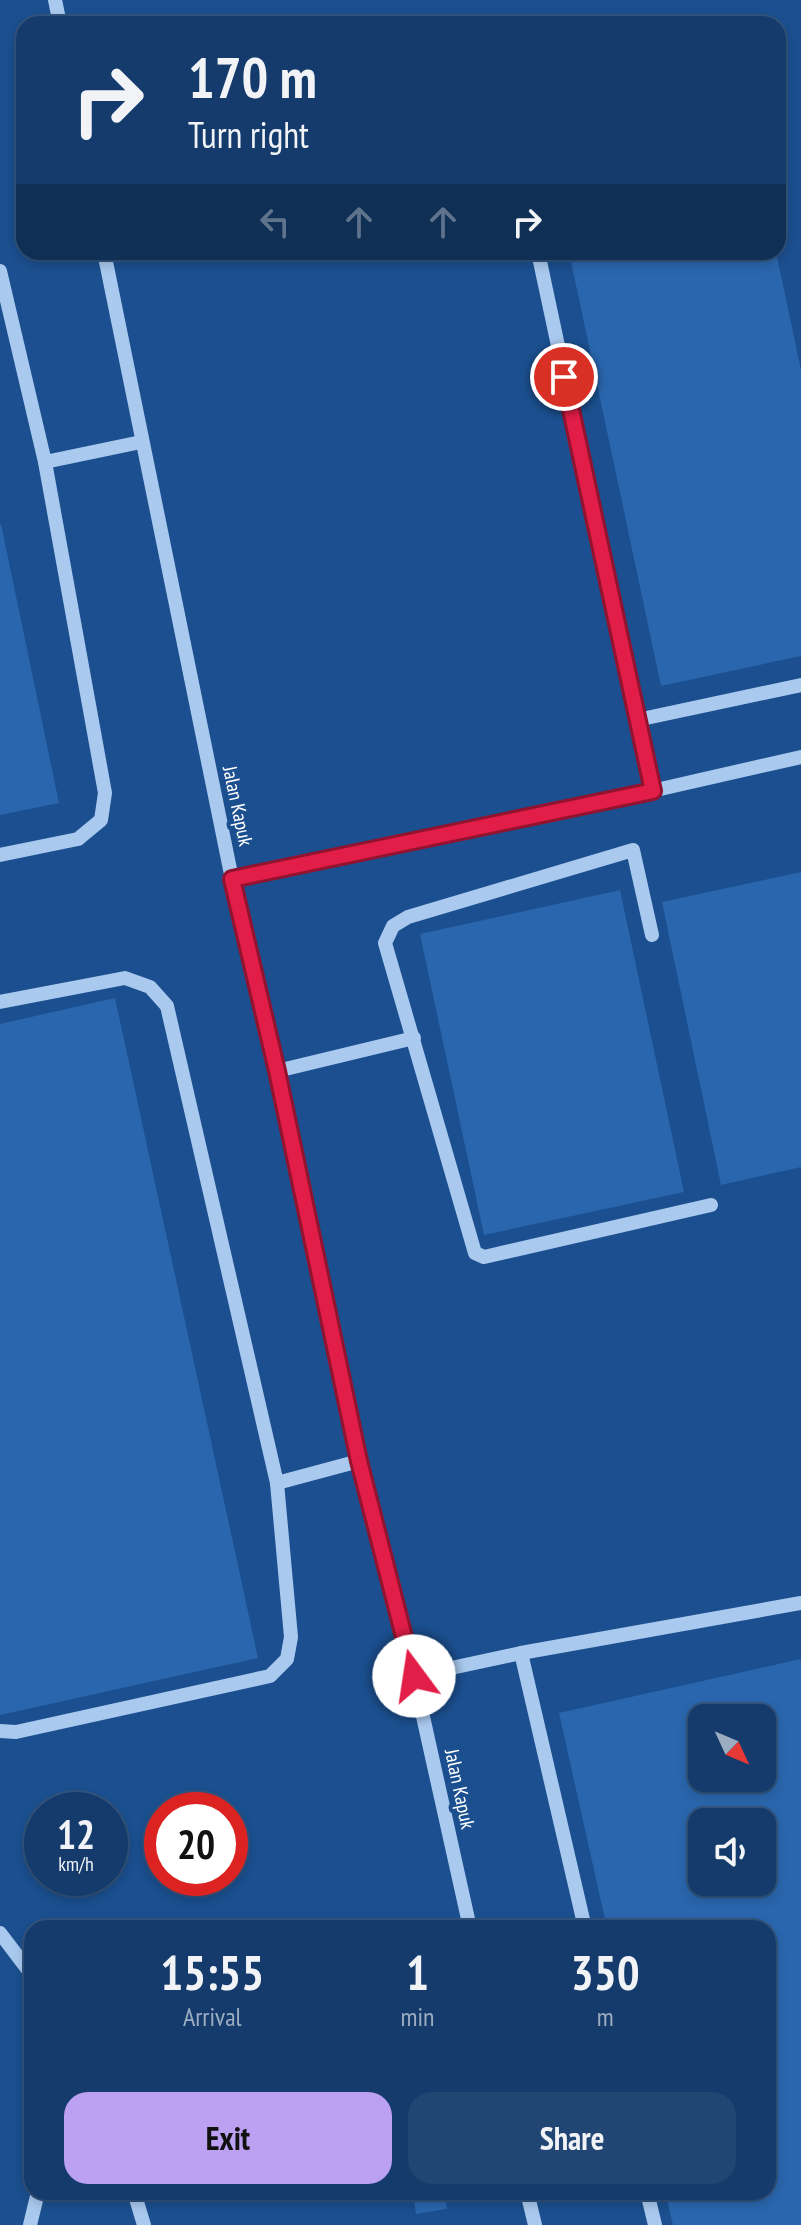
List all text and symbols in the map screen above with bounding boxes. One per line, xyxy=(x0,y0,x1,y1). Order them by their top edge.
text: 170 m xyxy=(188,41,317,113)
icon: right xyxy=(56,48,160,152)
text: Turn right xyxy=(188,111,309,158)
icon: left xyxy=(253,200,297,244)
icon: ahead xyxy=(337,200,381,244)
icon: ahead xyxy=(421,200,465,244)
icon: right xyxy=(505,200,549,244)
pin xyxy=(530,343,598,411)
icon: arrive xyxy=(542,355,586,399)
street label: Jalan Kapuk xyxy=(217,763,259,849)
position arrow xyxy=(372,1634,456,1718)
north arrow xyxy=(688,1704,776,1792)
map controls xyxy=(688,1704,776,1896)
street label: Jalan Kapuk xyxy=(439,1746,481,1832)
speed limit sign: 20 xyxy=(144,1792,248,1896)
text: 12 xyxy=(57,1808,95,1860)
button: sound xyxy=(688,1808,776,1896)
text: km/h xyxy=(58,1851,94,1877)
text: 15:55 xyxy=(160,1941,264,2003)
text: 1 xyxy=(406,1941,429,2003)
text: 350 xyxy=(571,1941,640,2003)
text: Arrival xyxy=(183,2000,242,2033)
text: min xyxy=(400,2000,434,2033)
text: m xyxy=(597,2000,614,2033)
button: Exit xyxy=(64,2092,392,2184)
button: Share xyxy=(408,2092,736,2184)

